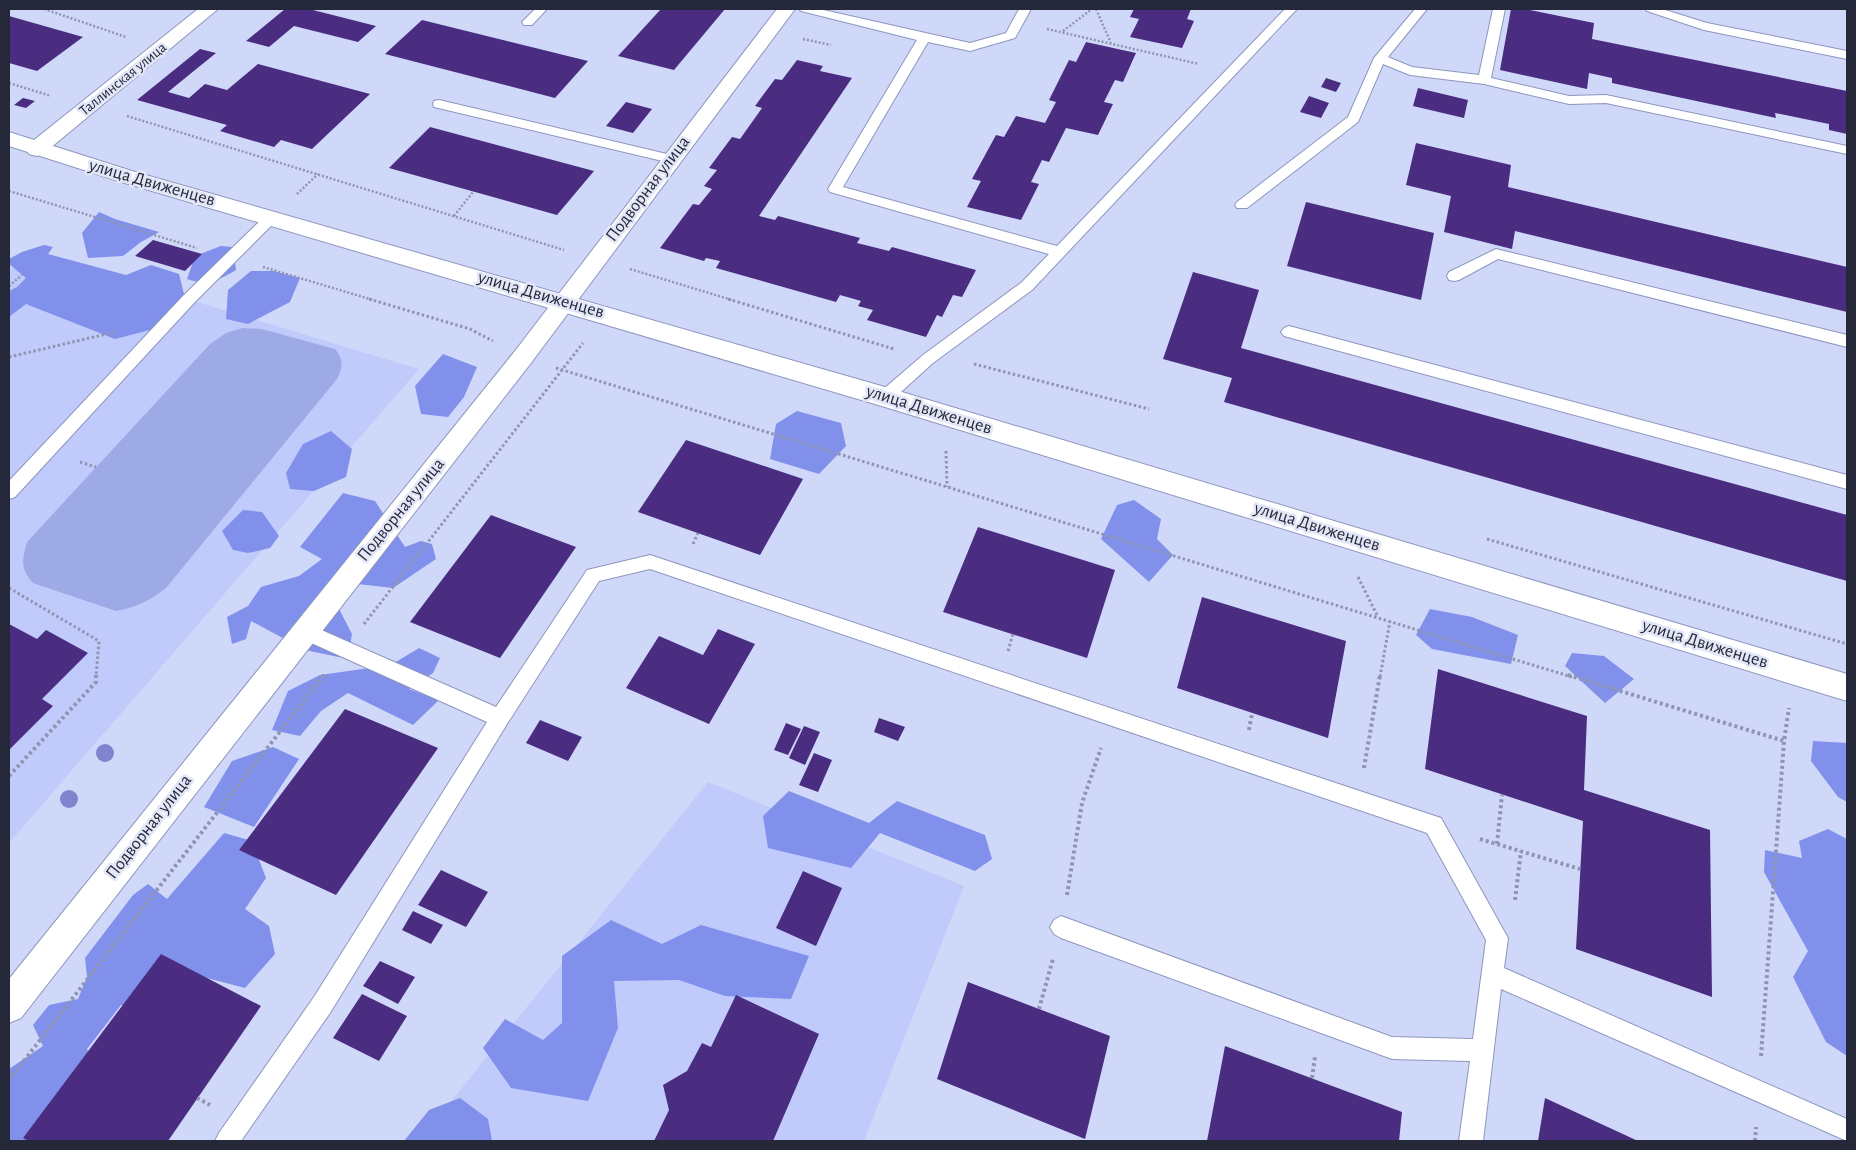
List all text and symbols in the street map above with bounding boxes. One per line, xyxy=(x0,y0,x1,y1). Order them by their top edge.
street label: Таллинская улица xyxy=(77,39,169,118)
street label: Подворная улица xyxy=(603,133,693,245)
street label: улица Движенцев xyxy=(86,156,217,210)
street label: улица Движенцев xyxy=(475,268,606,322)
street label: улица Движенцев xyxy=(863,382,994,438)
street label: Подворная улица xyxy=(354,455,448,565)
street label: улица Движенцев xyxy=(1251,499,1382,555)
street label: улица Движенцев xyxy=(1639,616,1770,672)
street label: Подворная улица xyxy=(103,771,195,883)

